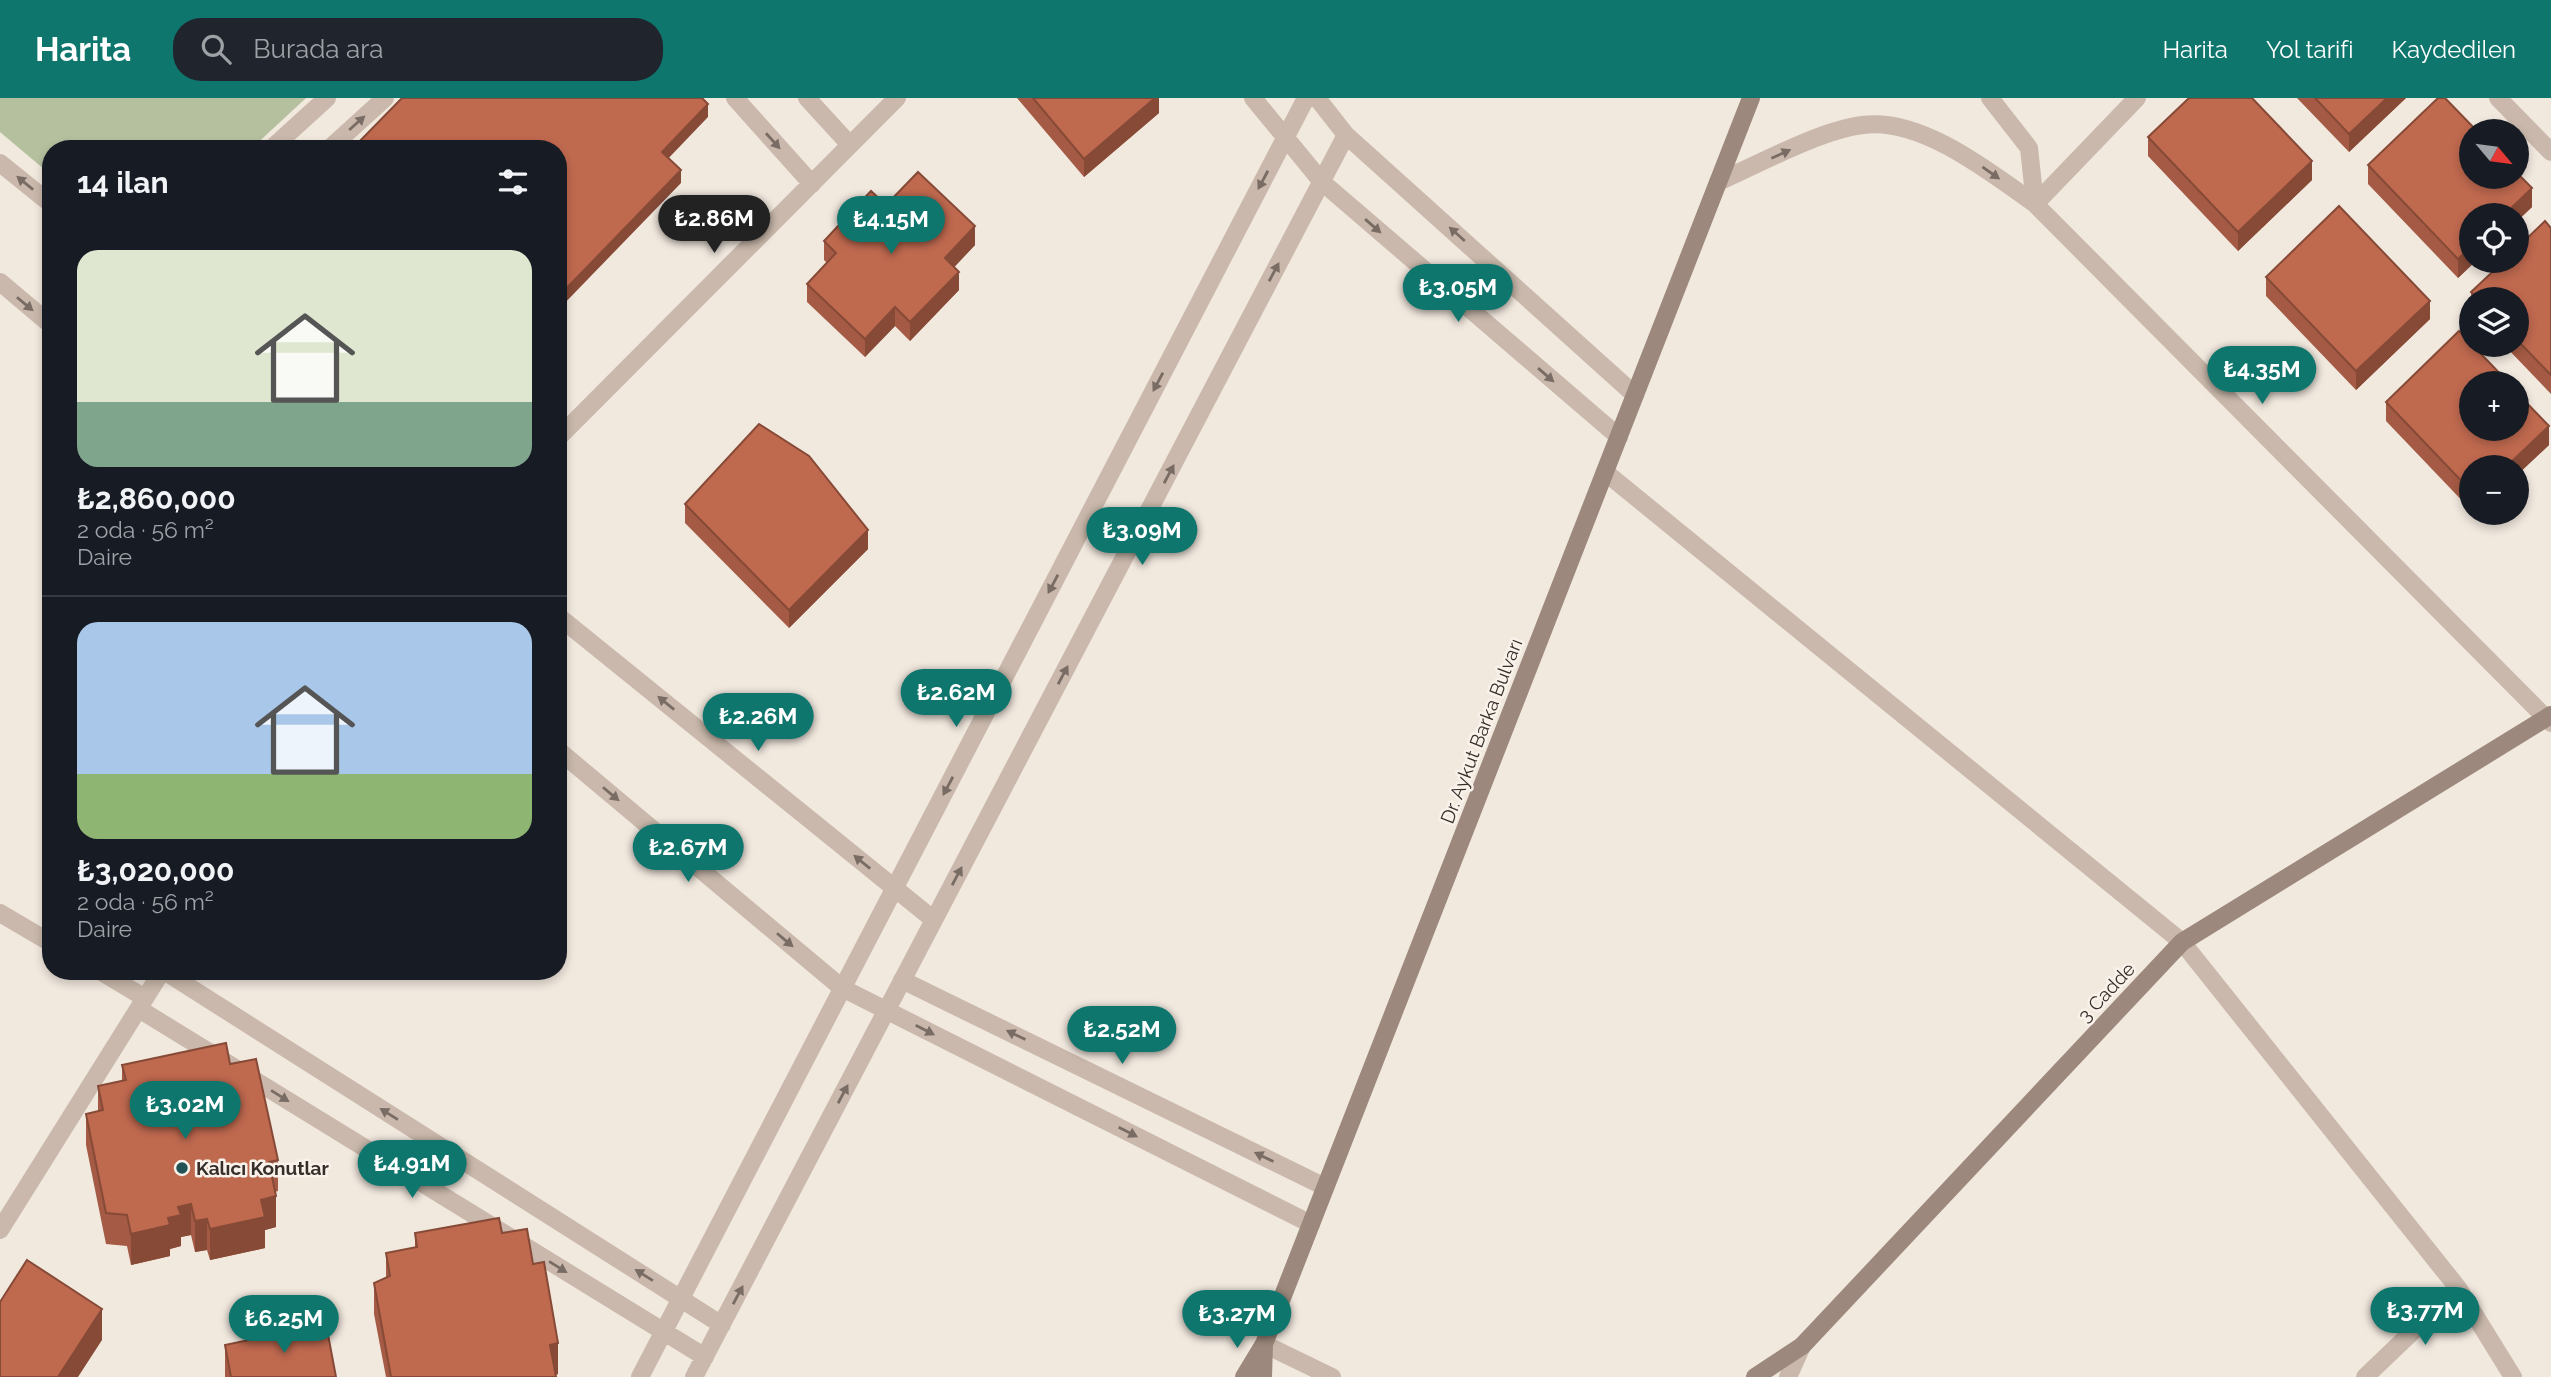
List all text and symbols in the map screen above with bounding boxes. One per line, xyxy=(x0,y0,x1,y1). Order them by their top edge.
search box xyxy=(173,18,663,81)
text: Harita xyxy=(35,30,131,69)
icon: search xyxy=(197,30,235,68)
text: Burada ara xyxy=(253,34,384,64)
text: Harita xyxy=(2162,35,2228,64)
text: Yol tarifi xyxy=(2266,35,2354,64)
text: Kaydedilen xyxy=(2392,35,2516,64)
one-way arrow xyxy=(348,116,365,132)
north arrow xyxy=(2459,119,2529,189)
map controls xyxy=(2459,119,2529,525)
one-way arrow xyxy=(765,132,781,149)
one-way arrow xyxy=(1771,148,1791,160)
icon: filters xyxy=(494,163,532,201)
text: 14 ilan xyxy=(77,165,169,200)
one-way arrow xyxy=(1982,166,2000,180)
one-way arrow xyxy=(1258,171,1270,191)
one-way arrow xyxy=(17,176,35,191)
pin: ₺2.86M xyxy=(657,195,771,255)
pin: ₺4.15M xyxy=(834,197,948,256)
button: locate xyxy=(2459,203,2529,273)
text: ₺2.86M xyxy=(674,204,754,231)
text: ₺4.15M xyxy=(853,205,929,232)
one-way arrow xyxy=(1365,218,1382,233)
one-way arrow xyxy=(1448,227,1465,243)
one-way arrow xyxy=(1269,262,1280,282)
pin: ₺3.05M xyxy=(1401,264,1515,324)
text: ₺3.05M xyxy=(1419,273,1497,300)
button: layers xyxy=(2459,287,2529,357)
icon: home xyxy=(242,295,368,421)
one-way arrow xyxy=(16,296,34,311)
pin: ₺4.35M xyxy=(2205,346,2319,406)
text: ₺4.35M xyxy=(2223,355,2301,382)
one-way arrow xyxy=(1537,367,1555,383)
button: + xyxy=(2459,371,2529,441)
one-way arrow xyxy=(1152,372,1163,392)
button: − xyxy=(2459,455,2529,525)
one-way arrow xyxy=(1163,464,1174,484)
text: ₺2,860,000 xyxy=(77,481,236,516)
pin: ₺3.09M xyxy=(1085,508,1199,567)
text: 2 oda · 56 m² xyxy=(77,516,214,543)
text: ₺3.09M xyxy=(1102,516,1182,543)
text: Daire xyxy=(77,543,132,570)
one-way arrow xyxy=(1047,574,1058,594)
street label: Dr. Aykut Barka Bulvarı xyxy=(1436,636,1526,826)
one-way arrow xyxy=(1057,665,1068,685)
icon: home xyxy=(242,667,368,793)
pin: ₺2.62M xyxy=(899,670,1013,729)
text: ₺2.62M xyxy=(917,678,995,705)
pin: ₺2.26M xyxy=(701,694,815,753)
one-way arrow xyxy=(657,696,674,711)
text: ₺2.26M xyxy=(719,702,797,729)
one-way arrow xyxy=(942,776,954,796)
one-way arrow xyxy=(602,786,619,801)
pin: ₺2.67M xyxy=(631,824,745,884)
text: ₺2.67M xyxy=(649,833,727,860)
text: ₺3,020,000 xyxy=(77,853,235,888)
one-way arrow xyxy=(853,855,870,870)
one-way arrow xyxy=(951,867,963,886)
text: 2 oda · 56 m² xyxy=(77,888,214,915)
text: Daire xyxy=(77,915,132,942)
one-way arrow xyxy=(775,933,793,948)
street label: 3 Cadde xyxy=(2073,958,2139,1026)
pin: ₺2.52M xyxy=(1065,1006,1179,1066)
text: ₺2.52M xyxy=(1083,1015,1161,1042)
one-way arrow xyxy=(915,1024,935,1035)
one-way arrow xyxy=(1005,1030,1026,1041)
pin: ₺3.02M xyxy=(128,1082,242,1141)
one-way arrow xyxy=(837,1083,849,1103)
text: ₺3.02M xyxy=(146,1090,224,1117)
one-way arrow xyxy=(271,1090,290,1103)
one-way arrow xyxy=(380,1107,399,1120)
one-way arrow xyxy=(1118,1126,1138,1137)
pin: ₺4.91M xyxy=(355,1140,469,1200)
text: ₺4.91M xyxy=(374,1149,450,1176)
one-way arrow xyxy=(1254,1151,1274,1163)
place label: Kalıcı Konutlar xyxy=(196,1157,330,1179)
marker: Kalıcı Konutlar xyxy=(174,1160,190,1176)
one-way arrow xyxy=(548,1261,567,1273)
one-way arrow xyxy=(634,1269,653,1282)
one-way arrow xyxy=(732,1285,743,1305)
pin: ₺3.77M xyxy=(2368,1288,2482,1347)
pin: ₺3.27M xyxy=(1180,1290,1294,1350)
pin: ₺6.25M xyxy=(227,1296,341,1355)
text: ₺3.77M xyxy=(2386,1296,2464,1323)
text: ₺3.27M xyxy=(1198,1299,1276,1326)
text: ₺6.25M xyxy=(245,1304,323,1331)

